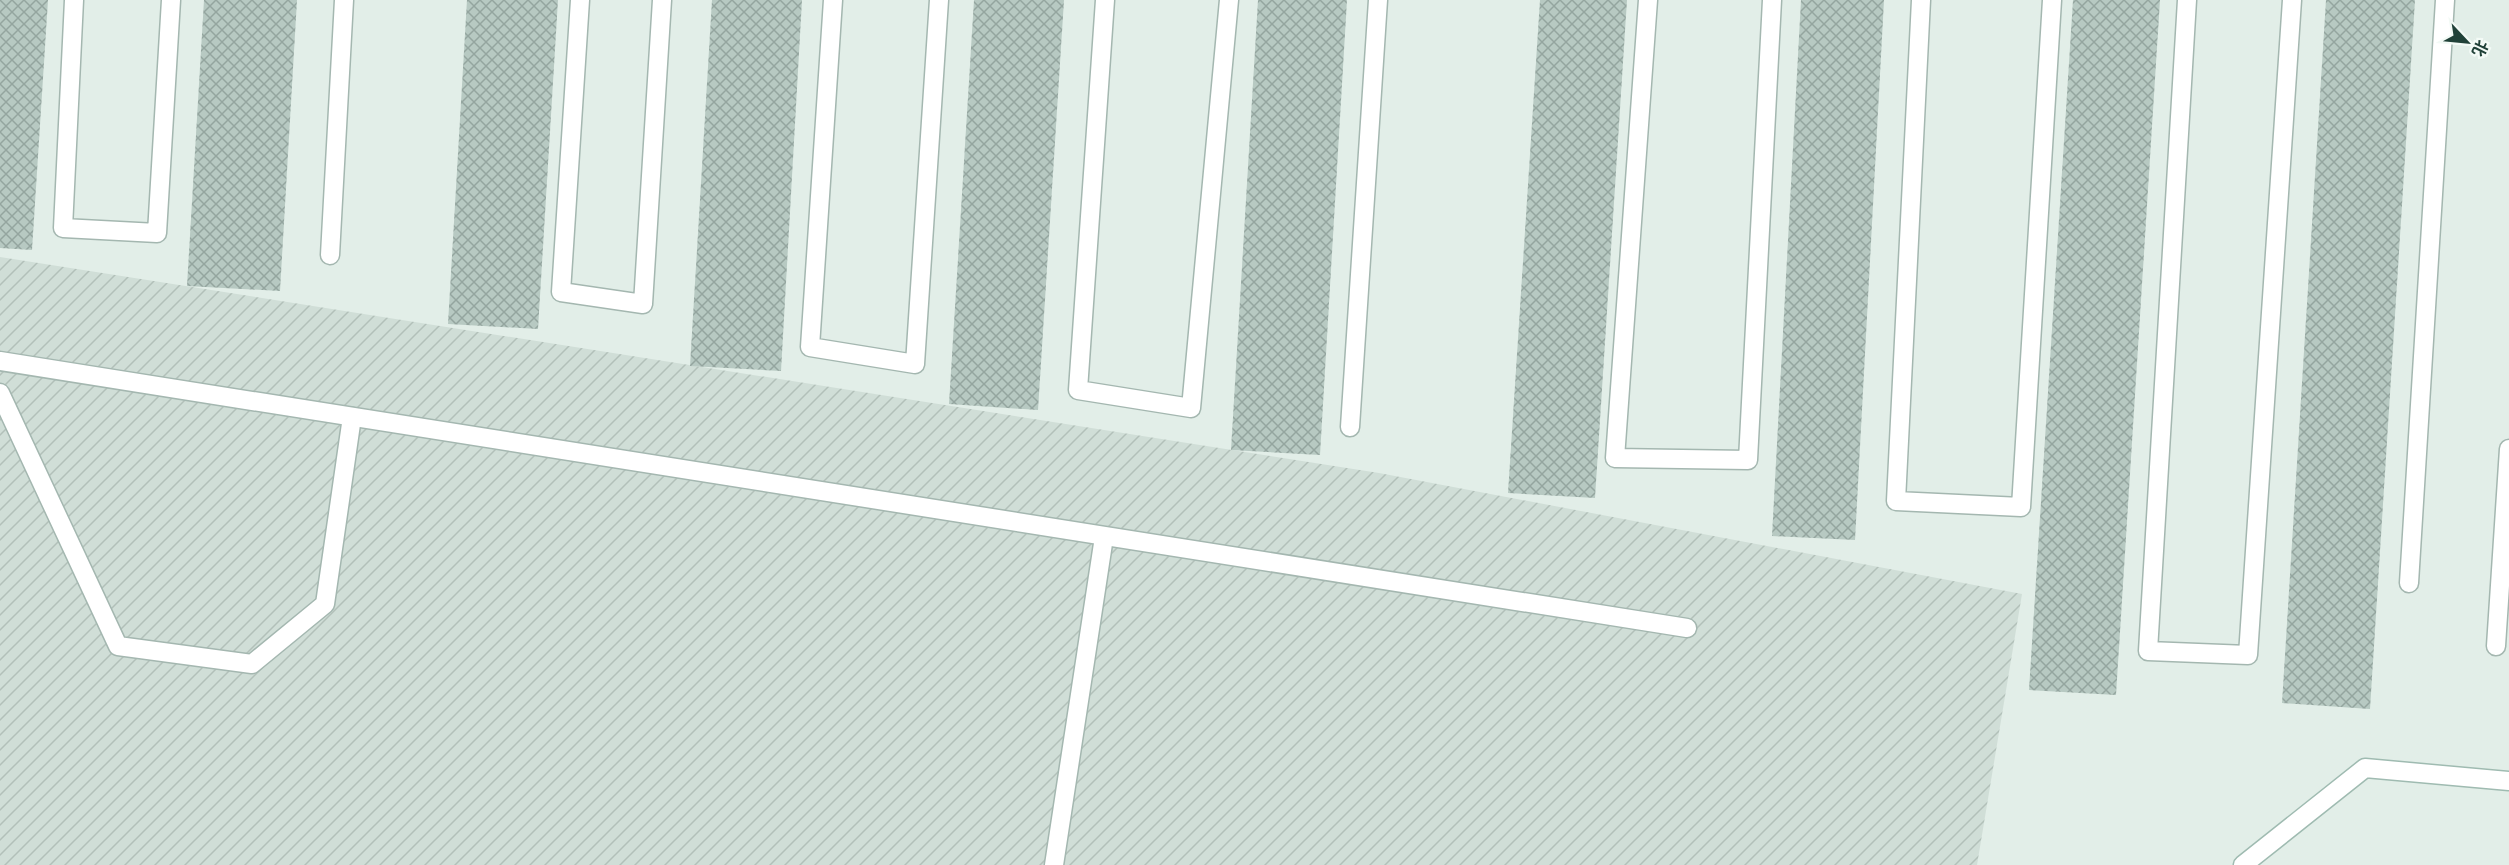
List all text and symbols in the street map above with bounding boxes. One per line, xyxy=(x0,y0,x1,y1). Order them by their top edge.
north arrow xyxy=(2437,12,2497,72)
text: 北 xyxy=(2468,37,2492,60)

